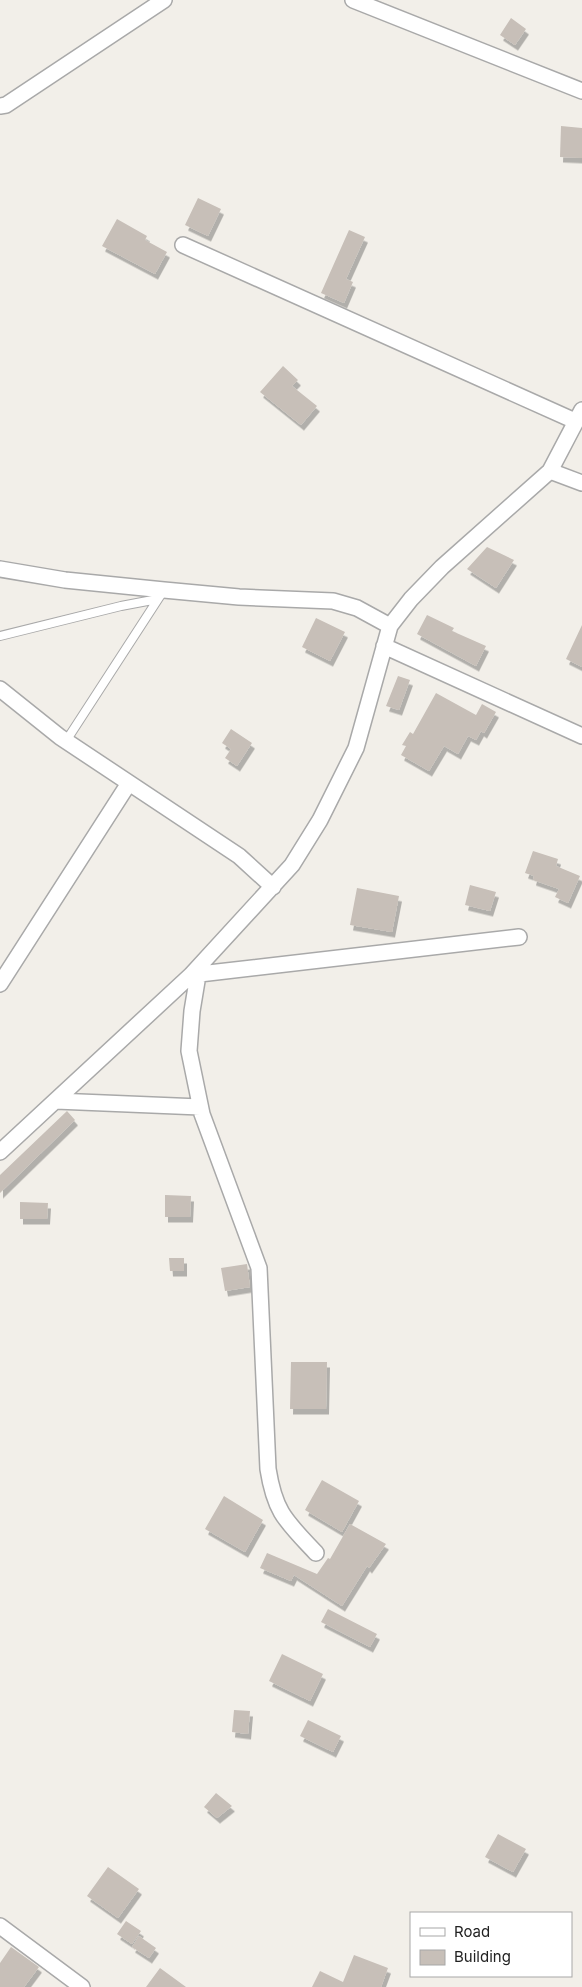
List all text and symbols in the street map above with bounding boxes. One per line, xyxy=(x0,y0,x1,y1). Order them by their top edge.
legend xyxy=(410,1912,572,1977)
text: Road xyxy=(454,1922,490,1941)
text: Building xyxy=(454,1947,511,1966)

